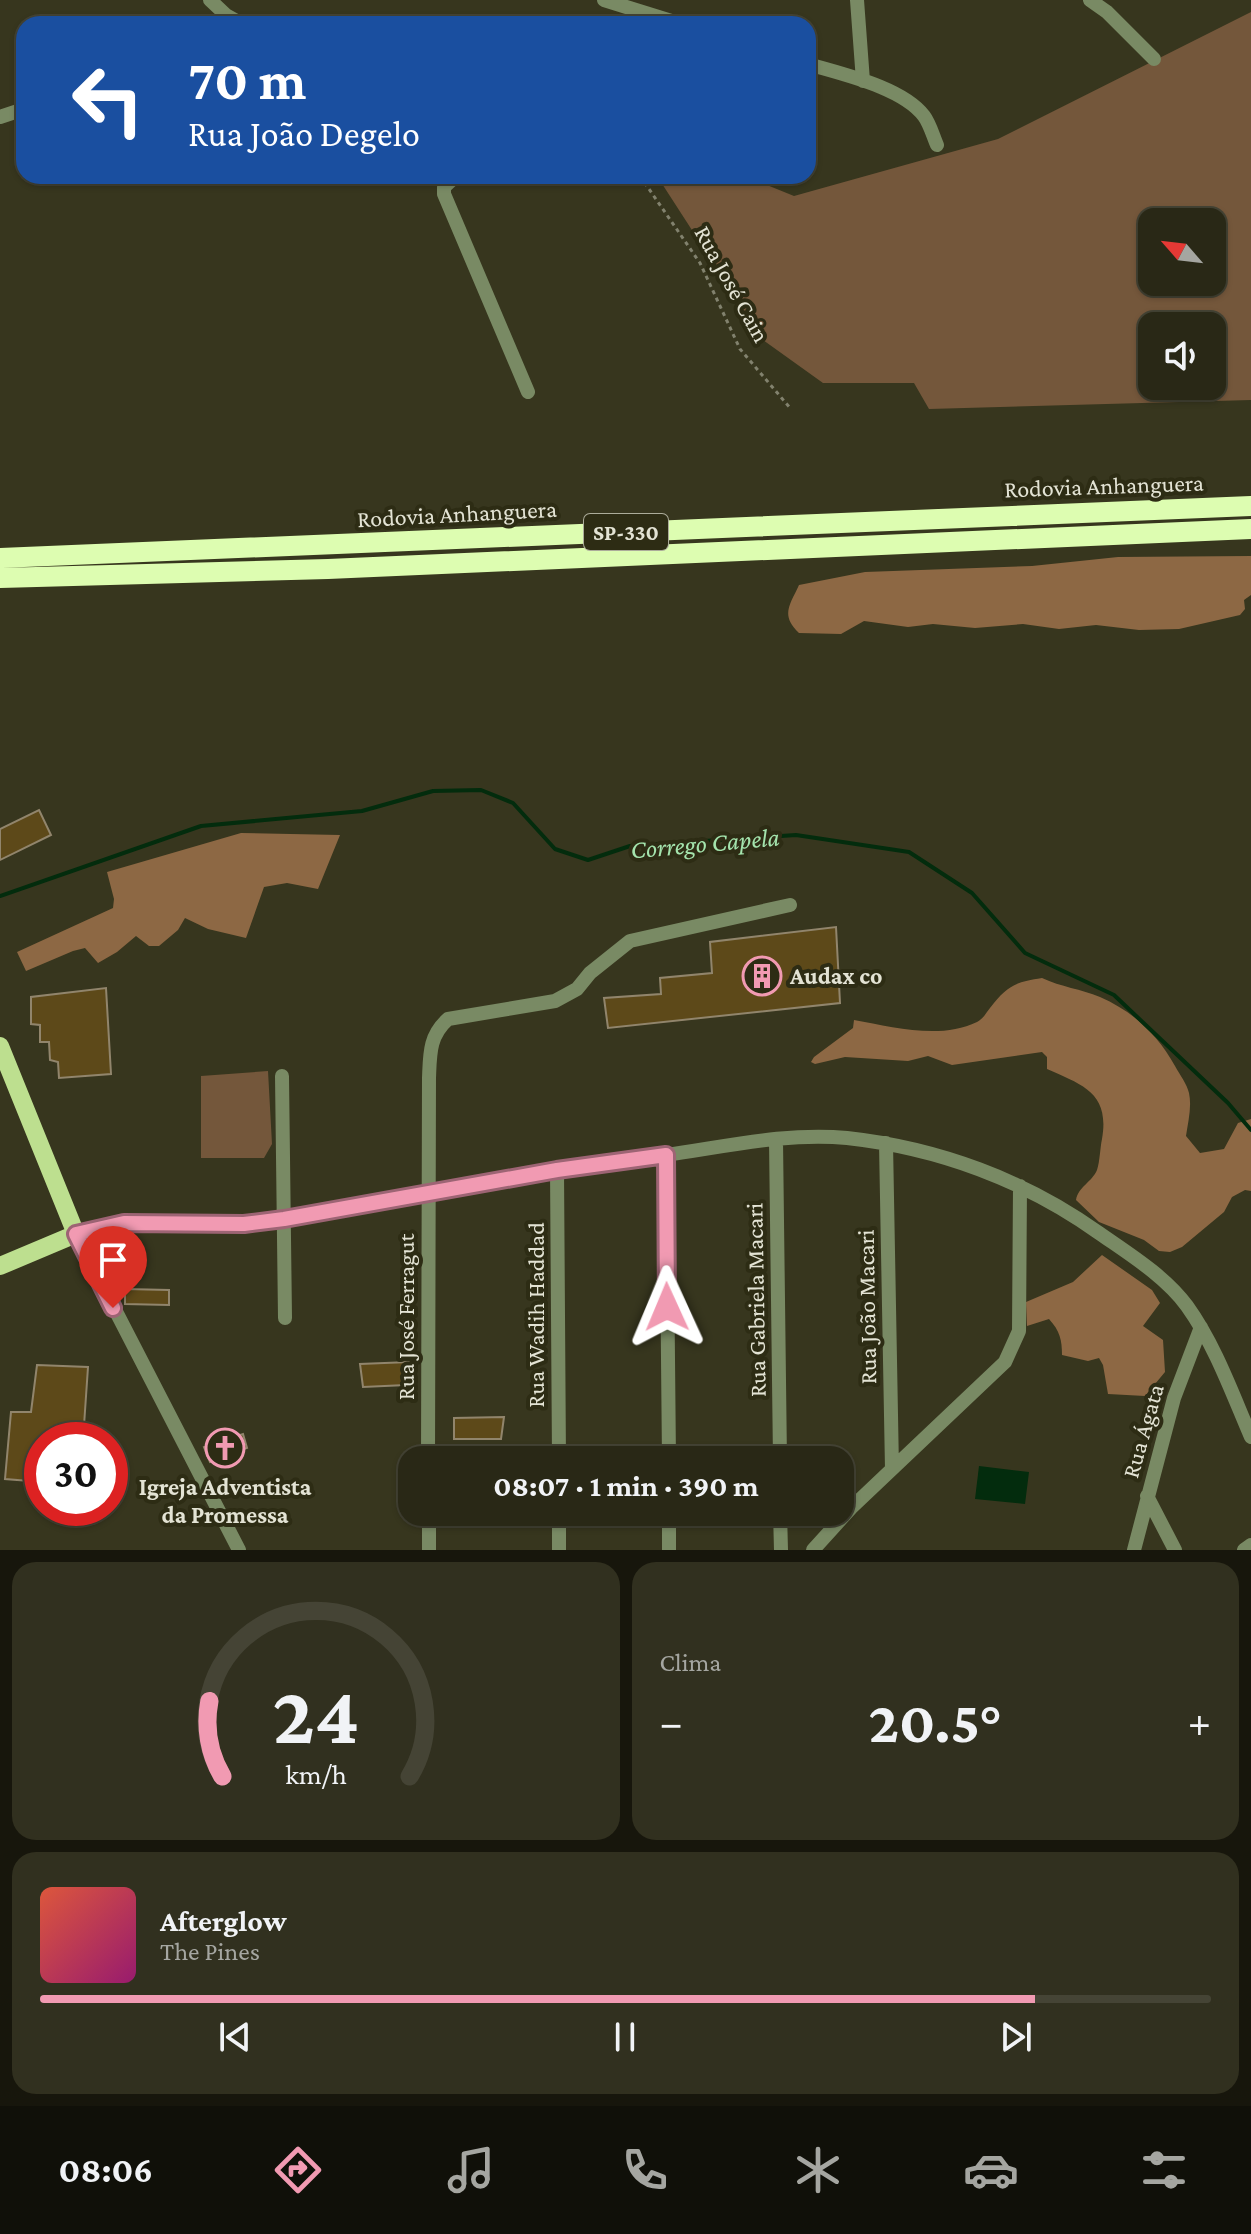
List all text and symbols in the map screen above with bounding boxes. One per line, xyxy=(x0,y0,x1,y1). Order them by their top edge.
icon: left xyxy=(56,48,160,152)
text: 70 m xyxy=(188,49,307,111)
text: Rua João Degelo xyxy=(188,114,420,154)
north arrow xyxy=(1138,208,1226,296)
map controls xyxy=(1138,208,1226,400)
street label: Rua José Cain xyxy=(689,221,776,347)
button: sound xyxy=(1138,312,1226,400)
street label: Rodovia Anhanguera xyxy=(1004,469,1204,502)
street label: Rodovia Anhanguera xyxy=(356,495,557,532)
road number: SP-330 xyxy=(584,514,668,550)
water label: Corrego Capela xyxy=(629,823,781,864)
building icon: Audax co xyxy=(741,955,783,997)
place label: Audax co xyxy=(789,962,882,989)
street label: Rua Gabriela Macari xyxy=(740,1203,771,1397)
street label: Rua Wadih Haddad xyxy=(522,1222,549,1408)
pin xyxy=(79,1226,147,1308)
street label: Rua João Macari xyxy=(852,1229,881,1385)
street label: Rua José Ferragut xyxy=(392,1233,419,1400)
icon: arrive xyxy=(91,1238,135,1282)
position arrow xyxy=(625,1265,709,1349)
street label: Rua Ágata xyxy=(1116,1381,1169,1481)
speed limit sign: 30 xyxy=(24,1422,128,1526)
church icon: Igreja Adventista da Promessa xyxy=(204,1427,246,1469)
text: 08:07 · 1 min · 390 m xyxy=(493,1469,759,1502)
place label: Igreja Adventista da Promessa xyxy=(139,1473,312,1528)
text: Clima xyxy=(660,1648,721,1677)
text: 24 xyxy=(272,1668,359,1761)
text: 20.5° xyxy=(868,1688,1002,1755)
text: − xyxy=(660,1698,683,1746)
text: + xyxy=(1188,1698,1211,1746)
text: km/h xyxy=(285,1758,347,1790)
text: Afterglow xyxy=(160,1904,287,1937)
text: The Pines xyxy=(160,1937,260,1966)
icon: previous xyxy=(213,2015,257,2059)
icon: pause xyxy=(603,2015,647,2059)
icon: next xyxy=(994,2015,1038,2059)
icon: directions xyxy=(270,2142,326,2198)
icon: music xyxy=(443,2142,499,2198)
icon: phone xyxy=(617,2142,673,2198)
icon: climate xyxy=(790,2142,846,2198)
icon: car xyxy=(963,2142,1019,2198)
icon: filters xyxy=(1136,2142,1192,2198)
text: 08:06 xyxy=(59,2150,153,2190)

